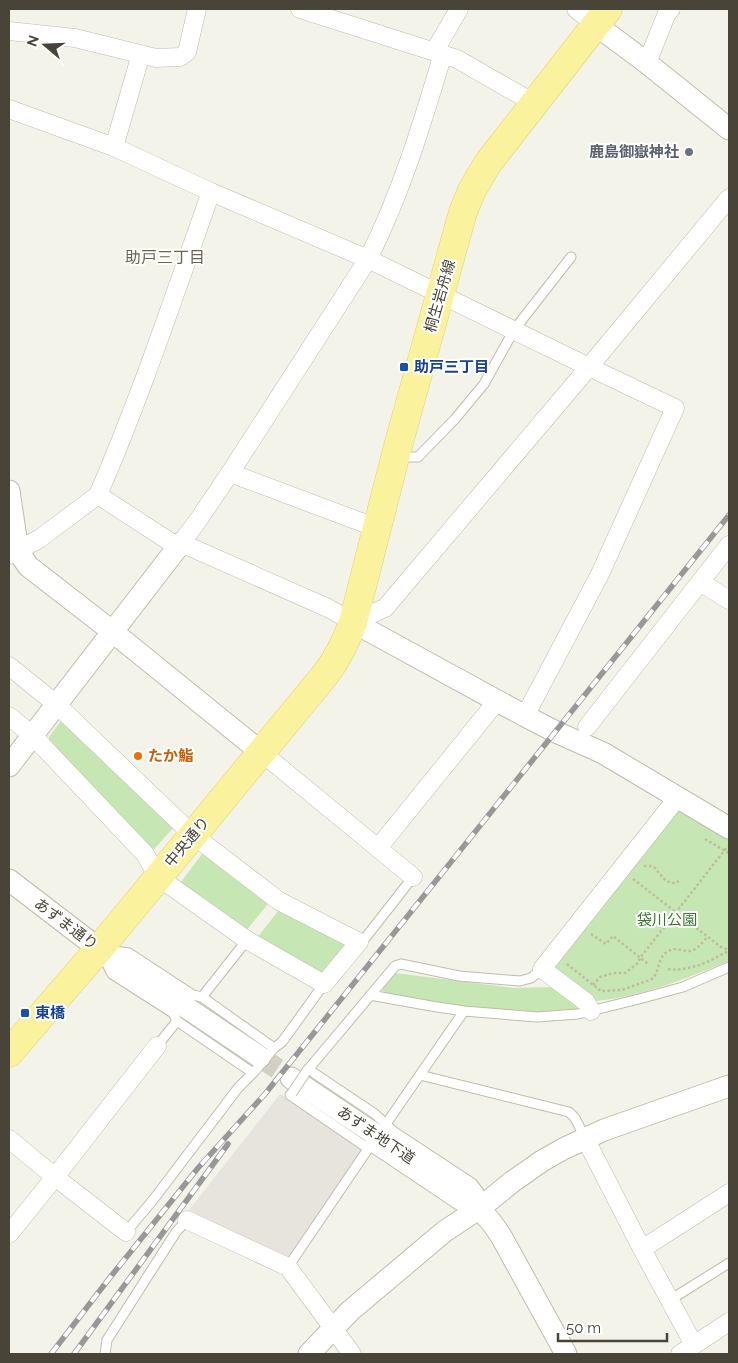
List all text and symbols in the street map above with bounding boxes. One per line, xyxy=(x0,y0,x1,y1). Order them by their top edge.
north arrow xyxy=(20,20,70,70)
text: N xyxy=(23,33,42,48)
place label: 鹿島御嶽神社 xyxy=(589,143,679,161)
marker: 鹿島御嶽神社 xyxy=(683,146,695,158)
district label: 助戸三丁目 xyxy=(125,248,205,267)
street label: 桐生岩舟線 xyxy=(421,257,459,335)
place label: 助戸三丁目 xyxy=(414,358,489,376)
marker: 助戸三丁目 xyxy=(398,361,410,373)
place label: たか鮨 xyxy=(148,747,194,765)
marker: たか鮨 xyxy=(132,750,144,762)
street label: 中央通り xyxy=(161,813,213,871)
street label: あずま通り xyxy=(31,894,101,954)
park label: 袋川公園 xyxy=(637,911,697,929)
place label: 東橋 xyxy=(35,1004,66,1022)
marker: 東橋 xyxy=(19,1007,31,1019)
street label: あずま地下道 xyxy=(334,1102,418,1168)
scale bar xyxy=(558,1310,667,1342)
text: 50 m xyxy=(566,1319,601,1337)

